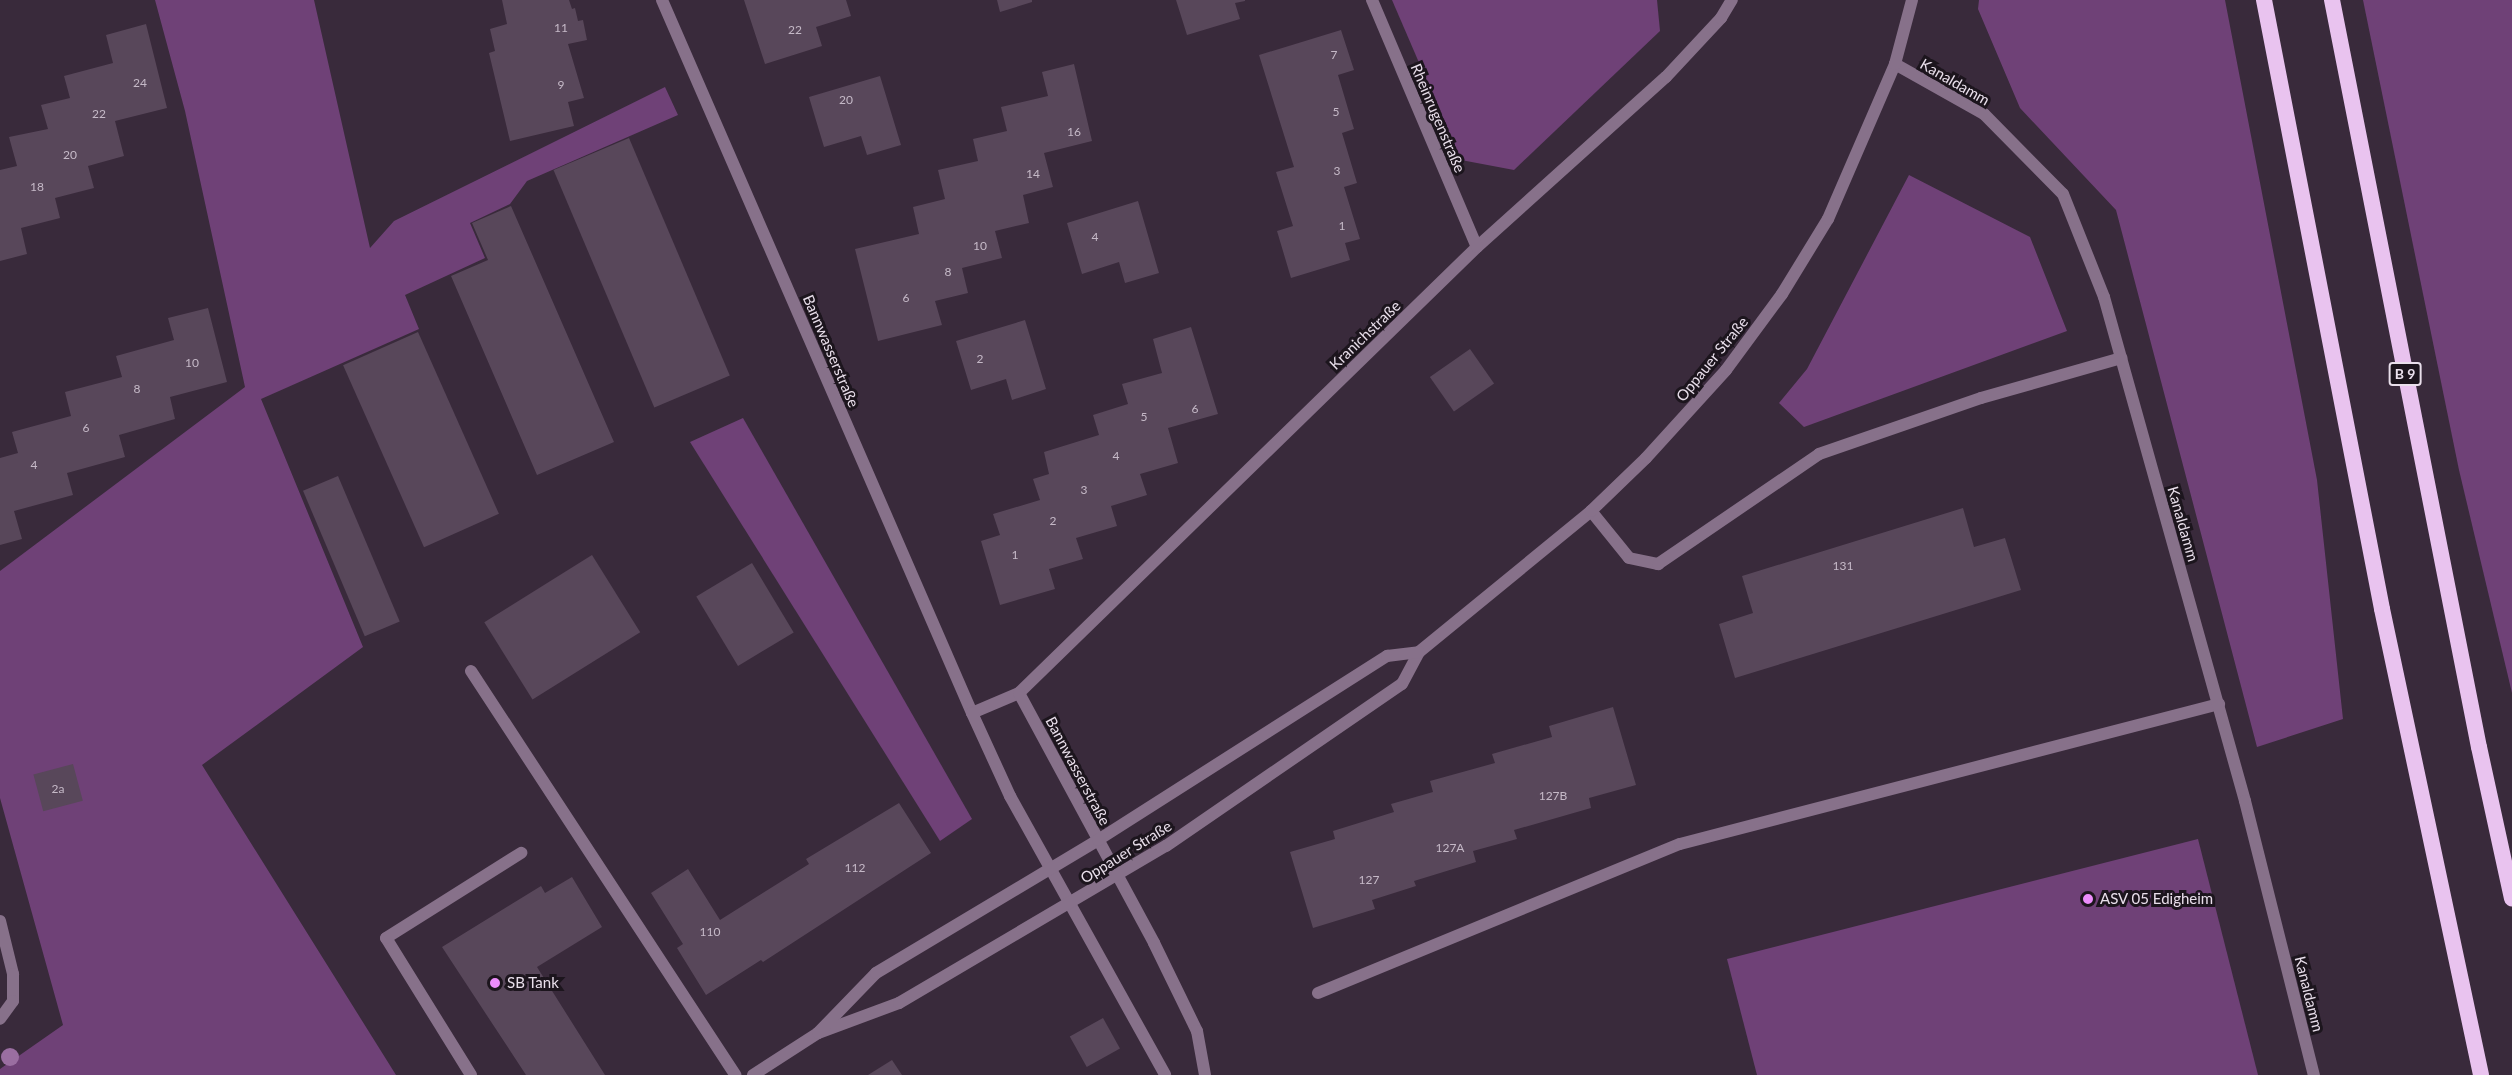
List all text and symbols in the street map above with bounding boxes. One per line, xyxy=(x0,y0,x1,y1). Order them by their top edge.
house number: 11 xyxy=(554,21,568,35)
house number: 22 xyxy=(788,23,802,37)
house number: 7 xyxy=(1331,48,1337,62)
street label: Kanaldamm xyxy=(1917,55,1993,109)
street label: Rheinrugenstraße xyxy=(1407,61,1469,175)
house number: 24 xyxy=(133,76,147,90)
house number: 9 xyxy=(558,78,564,92)
house number: 20 xyxy=(839,93,853,107)
house number: 5 xyxy=(1333,105,1339,119)
house number: 22 xyxy=(92,107,106,121)
house number: 16 xyxy=(1067,125,1081,139)
house number: 20 xyxy=(63,148,77,162)
house number: 3 xyxy=(1334,164,1340,178)
house number: 14 xyxy=(1026,167,1040,181)
house number: 18 xyxy=(30,180,44,194)
house number: 1 xyxy=(1339,219,1345,233)
house number: 4 xyxy=(1092,230,1098,244)
house number: 10 xyxy=(973,239,987,253)
house number: 8 xyxy=(945,265,951,279)
house number: 6 xyxy=(903,291,909,305)
street label: Bannwasserstraße xyxy=(799,292,863,410)
street label: Kranichstraße xyxy=(1326,297,1404,373)
street label: Oppauer Straße xyxy=(1672,313,1752,405)
house number: 2 xyxy=(977,352,983,366)
house number: 10 xyxy=(185,356,199,370)
road number: B 9 xyxy=(2388,363,2422,385)
house number: 8 xyxy=(134,382,140,396)
house number: 6 xyxy=(1192,402,1198,416)
house number: 5 xyxy=(1141,410,1147,424)
house number: 6 xyxy=(83,421,89,435)
house number: 4 xyxy=(1113,449,1119,463)
house number: 4 xyxy=(31,458,37,472)
house number: 3 xyxy=(1081,483,1087,497)
street label: Kanaldamm xyxy=(2164,484,2202,564)
house number: 2 xyxy=(1050,514,1056,528)
house number: 1 xyxy=(1012,548,1018,562)
house number: 131 xyxy=(1833,559,1853,573)
street label: Bannwasserstraße xyxy=(1042,714,1114,828)
house number: 2a xyxy=(52,782,64,796)
house number: 127B xyxy=(1539,789,1567,803)
street label: Oppauer Straße xyxy=(1077,817,1175,887)
house number: 127A xyxy=(1435,841,1465,855)
house number: 112 xyxy=(845,861,865,875)
house number: 127 xyxy=(1359,873,1379,887)
place label: ASV 05 Edigheim xyxy=(2100,890,2214,908)
marker: ASV 05 Edigheim xyxy=(2081,892,2095,906)
house number: 110 xyxy=(700,925,720,939)
street label: Kanaldamm xyxy=(2291,954,2327,1034)
place label: SB Tank xyxy=(507,974,559,992)
marker: SB Tank xyxy=(488,976,502,990)

